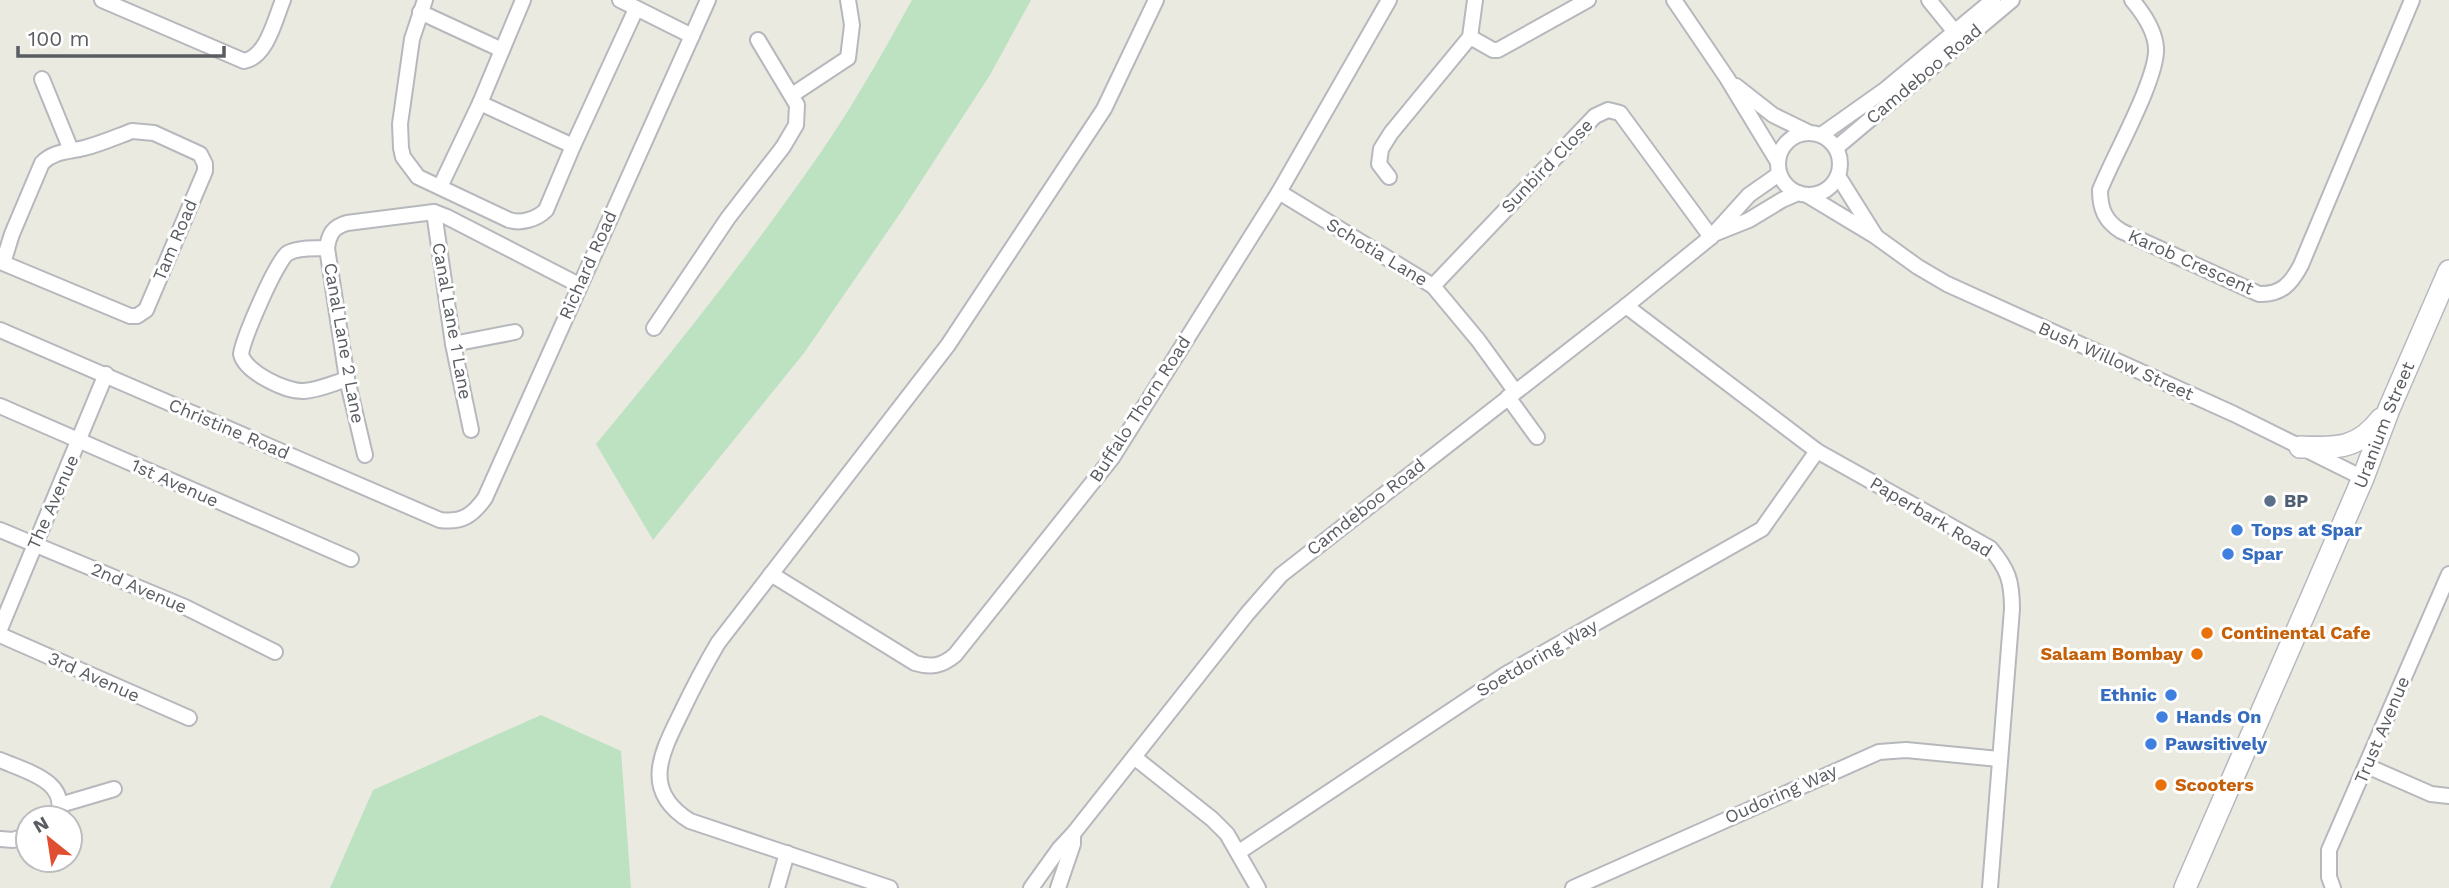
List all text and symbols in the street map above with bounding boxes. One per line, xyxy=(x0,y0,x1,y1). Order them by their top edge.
scale bar xyxy=(18,14,224,58)
street label: Camdeboo Road xyxy=(1862,19,1986,128)
text: 100 m xyxy=(28,26,90,51)
street label: Sunbird Close xyxy=(1496,114,1597,217)
street label: Tam Road xyxy=(148,196,201,284)
street label: Richard Road xyxy=(554,207,621,322)
street label: Schotia Lane xyxy=(1323,213,1432,290)
street label: Karob Crescent xyxy=(2125,224,2258,299)
street label: Canal Lane 1 Lane xyxy=(428,241,477,401)
street label: Canal Lane 2 Lane xyxy=(320,261,369,425)
street label: Bush Willow Street xyxy=(2035,317,2198,404)
street label: Buffalo Thorn Road xyxy=(1085,332,1195,486)
street label: Uranium Street xyxy=(2349,358,2419,491)
street label: Christine Road xyxy=(166,394,293,463)
street label: The Avenue xyxy=(22,451,83,552)
street label: 1st Avenue xyxy=(128,454,222,511)
street label: Camdeboo Road xyxy=(1302,454,1429,559)
street label: Paperbark Road xyxy=(1866,472,1996,561)
place label: BP xyxy=(2284,490,2308,511)
marker: BP xyxy=(2262,493,2278,509)
place label: Tops at Spar xyxy=(2251,519,2362,540)
marker: Tops at Spar xyxy=(2229,522,2245,538)
place label: Spar xyxy=(2242,543,2283,564)
marker: Spar xyxy=(2220,546,2236,562)
street label: 2nd Avenue xyxy=(88,558,190,617)
street label: Soetdoring Way xyxy=(1473,614,1602,701)
place label: Continental Cafe xyxy=(2221,622,2371,643)
marker: Continental Cafe xyxy=(2199,625,2215,641)
place label: Salaam Bombay xyxy=(2041,643,2184,664)
marker: Salaam Bombay xyxy=(2189,646,2205,662)
street label: 3rd Avenue xyxy=(45,647,143,706)
street label: Trust Avenue xyxy=(2350,673,2414,786)
place label: Ethnic xyxy=(2100,684,2157,705)
marker: Ethnic xyxy=(2163,687,2179,703)
place label: Hands On xyxy=(2176,706,2261,727)
marker: Hands On xyxy=(2154,709,2170,725)
place label: Pawsitively xyxy=(2165,733,2268,754)
marker: Pawsitively xyxy=(2143,736,2159,752)
street label: Oudoring Way xyxy=(1721,759,1841,828)
place label: Scooters xyxy=(2175,774,2254,795)
marker: Scooters xyxy=(2153,777,2169,793)
north arrow xyxy=(14,804,84,874)
text: N xyxy=(29,811,53,838)

